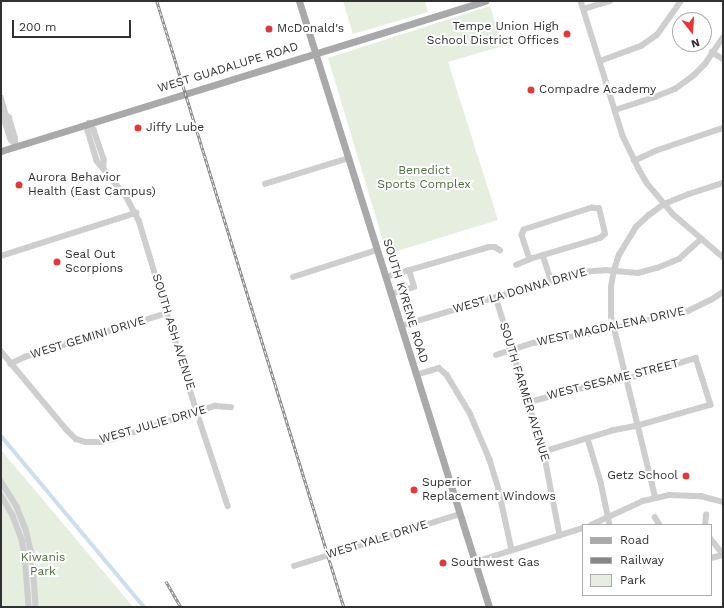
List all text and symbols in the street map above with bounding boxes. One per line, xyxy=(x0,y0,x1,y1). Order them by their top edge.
scale bar xyxy=(14,12,133,38)
north arrow xyxy=(672,12,712,52)
text: 200 m xyxy=(19,20,56,34)
place label: Tempe Union High School District Offices xyxy=(426,20,559,48)
place label: McDonald's xyxy=(277,22,344,36)
marker: McDonald's xyxy=(264,24,274,34)
marker: Tempe Union High School District Offices xyxy=(562,29,572,39)
text: N xyxy=(690,36,701,50)
street label: WEST GUADALUPE ROAD xyxy=(156,40,300,96)
place label: Compadre Academy xyxy=(539,83,657,97)
marker: Compadre Academy xyxy=(526,85,536,95)
place label: Jiffy Lube xyxy=(146,121,205,135)
marker: Jiffy Lube xyxy=(133,123,143,133)
park label: Benedict Sports Complex xyxy=(377,164,471,192)
place label: Aurora Behavior Health (East Campus) xyxy=(28,171,156,199)
marker: Aurora Behavior Health (East Campus) xyxy=(13,179,25,191)
street label: SOUTH KYRENE ROAD xyxy=(379,237,431,365)
place label: Seal Out Scorpions xyxy=(65,248,123,276)
marker: Seal Out Scorpions xyxy=(52,257,62,267)
street label: WEST LA DONNA DRIVE xyxy=(451,265,589,317)
street label: SOUTH ASH AVENUE xyxy=(148,272,198,392)
street label: WEST MAGDALENA DRIVE xyxy=(535,304,687,350)
street label: WEST GEMINI DRIVE xyxy=(28,314,148,362)
street label: SOUTH FARMER AVENUE xyxy=(496,320,552,464)
street label: WEST SESAME STREET xyxy=(545,357,681,403)
street label: WEST JULIE DRIVE xyxy=(98,403,208,447)
place label: Getz School xyxy=(607,469,678,483)
marker: Getz School xyxy=(681,471,691,481)
place label: Superior Replacement Windows xyxy=(422,476,556,504)
marker: Superior Replacement Windows xyxy=(409,485,419,495)
street label: WEST YALE DRIVE xyxy=(324,518,430,562)
legend xyxy=(582,524,712,596)
text: Road xyxy=(620,533,649,547)
park label: Kiwanis Park xyxy=(21,551,65,579)
text: Railway xyxy=(620,553,664,567)
place label: Southwest Gas xyxy=(451,556,540,570)
marker: Southwest Gas xyxy=(438,558,448,568)
text: Park xyxy=(620,573,646,587)

